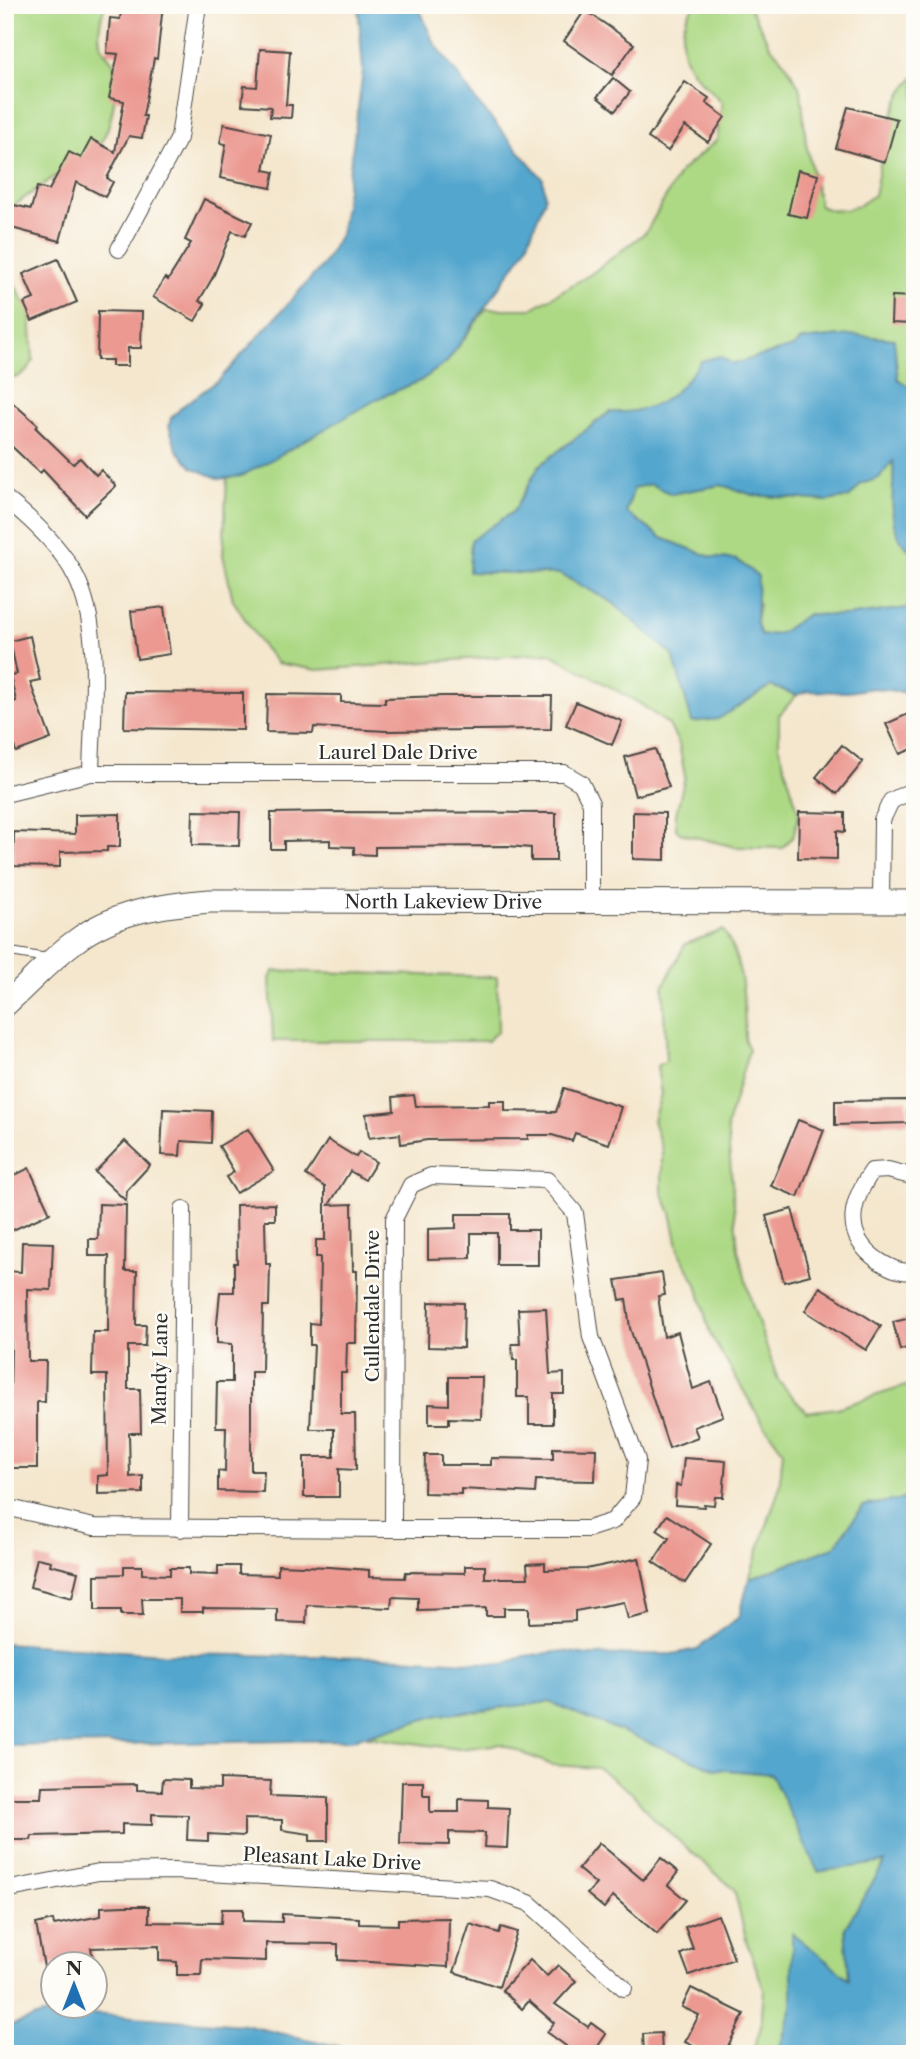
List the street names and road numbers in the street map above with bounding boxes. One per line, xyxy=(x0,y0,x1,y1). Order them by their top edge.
street label: Laurel Dale Drive xyxy=(318,741,478,764)
street label: North Lakeview Drive xyxy=(345,890,542,913)
street label: Cullendale Drive xyxy=(361,1230,384,1382)
street label: Mandy Lane xyxy=(148,1313,172,1425)
street label: Pleasant Lake Drive xyxy=(242,1843,422,1875)

